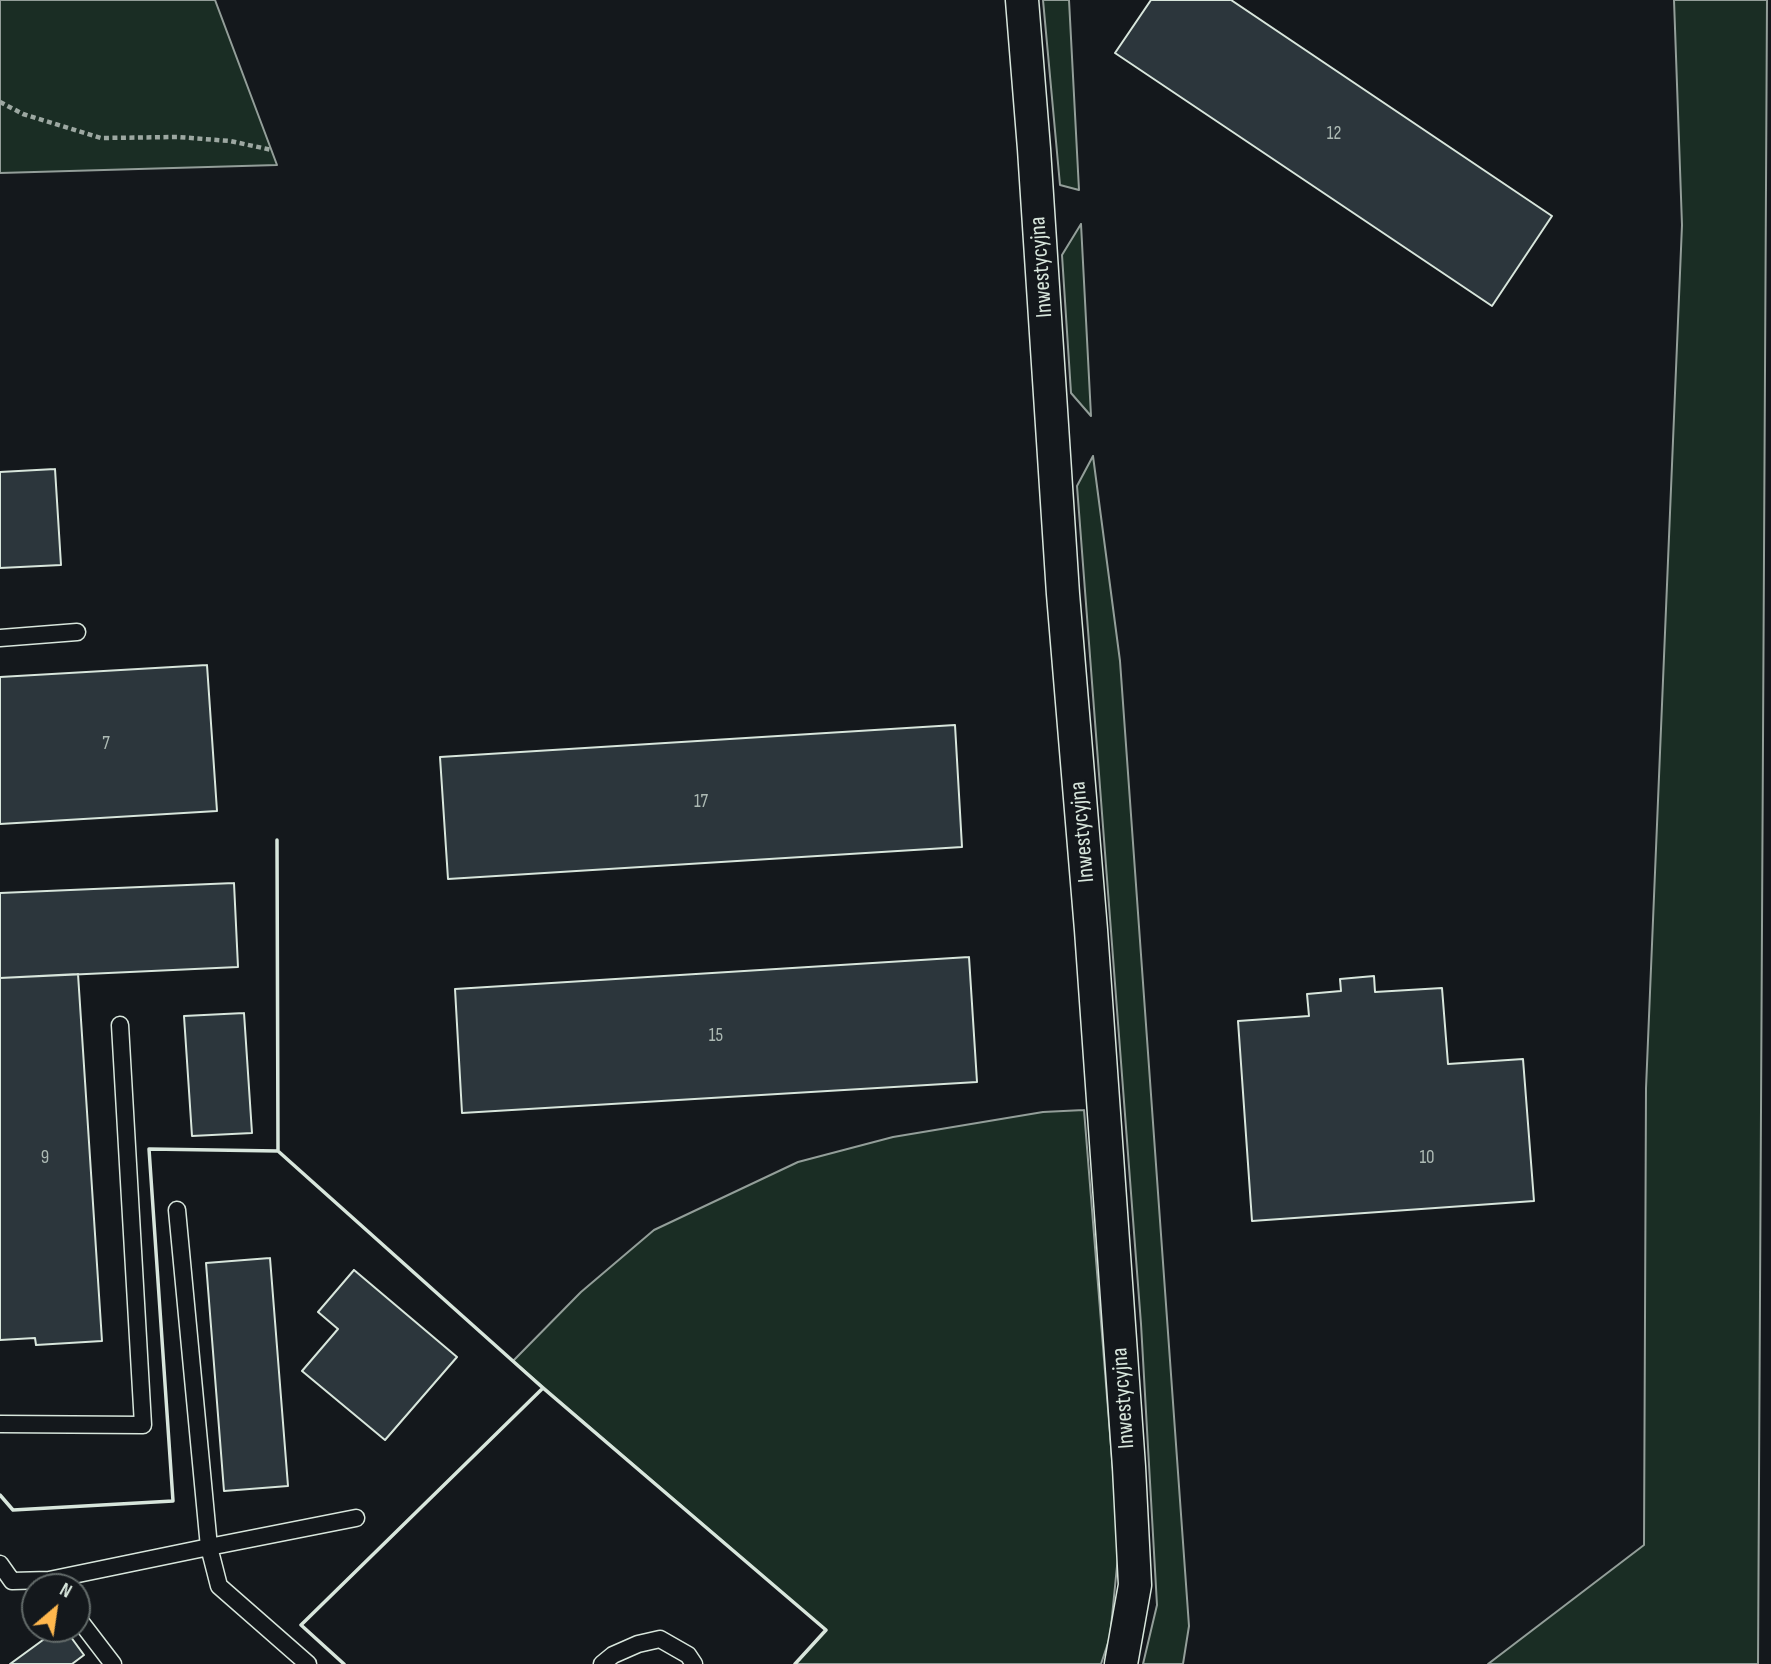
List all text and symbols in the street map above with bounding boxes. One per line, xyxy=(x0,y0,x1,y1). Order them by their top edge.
house number: 12 xyxy=(1327,123,1341,145)
street label: Inwestycyjna xyxy=(1025,216,1059,318)
house number: 7 xyxy=(102,733,110,755)
street label: Inwestycyjna xyxy=(1065,780,1101,884)
house number: 17 xyxy=(694,791,708,813)
house number: 15 xyxy=(709,1025,723,1047)
house number: 9 xyxy=(41,1147,49,1169)
house number: 10 xyxy=(1419,1147,1435,1169)
street label: Inwestycyjna xyxy=(1107,1347,1141,1449)
north arrow xyxy=(21,1573,91,1643)
text: N xyxy=(55,1578,75,1603)

